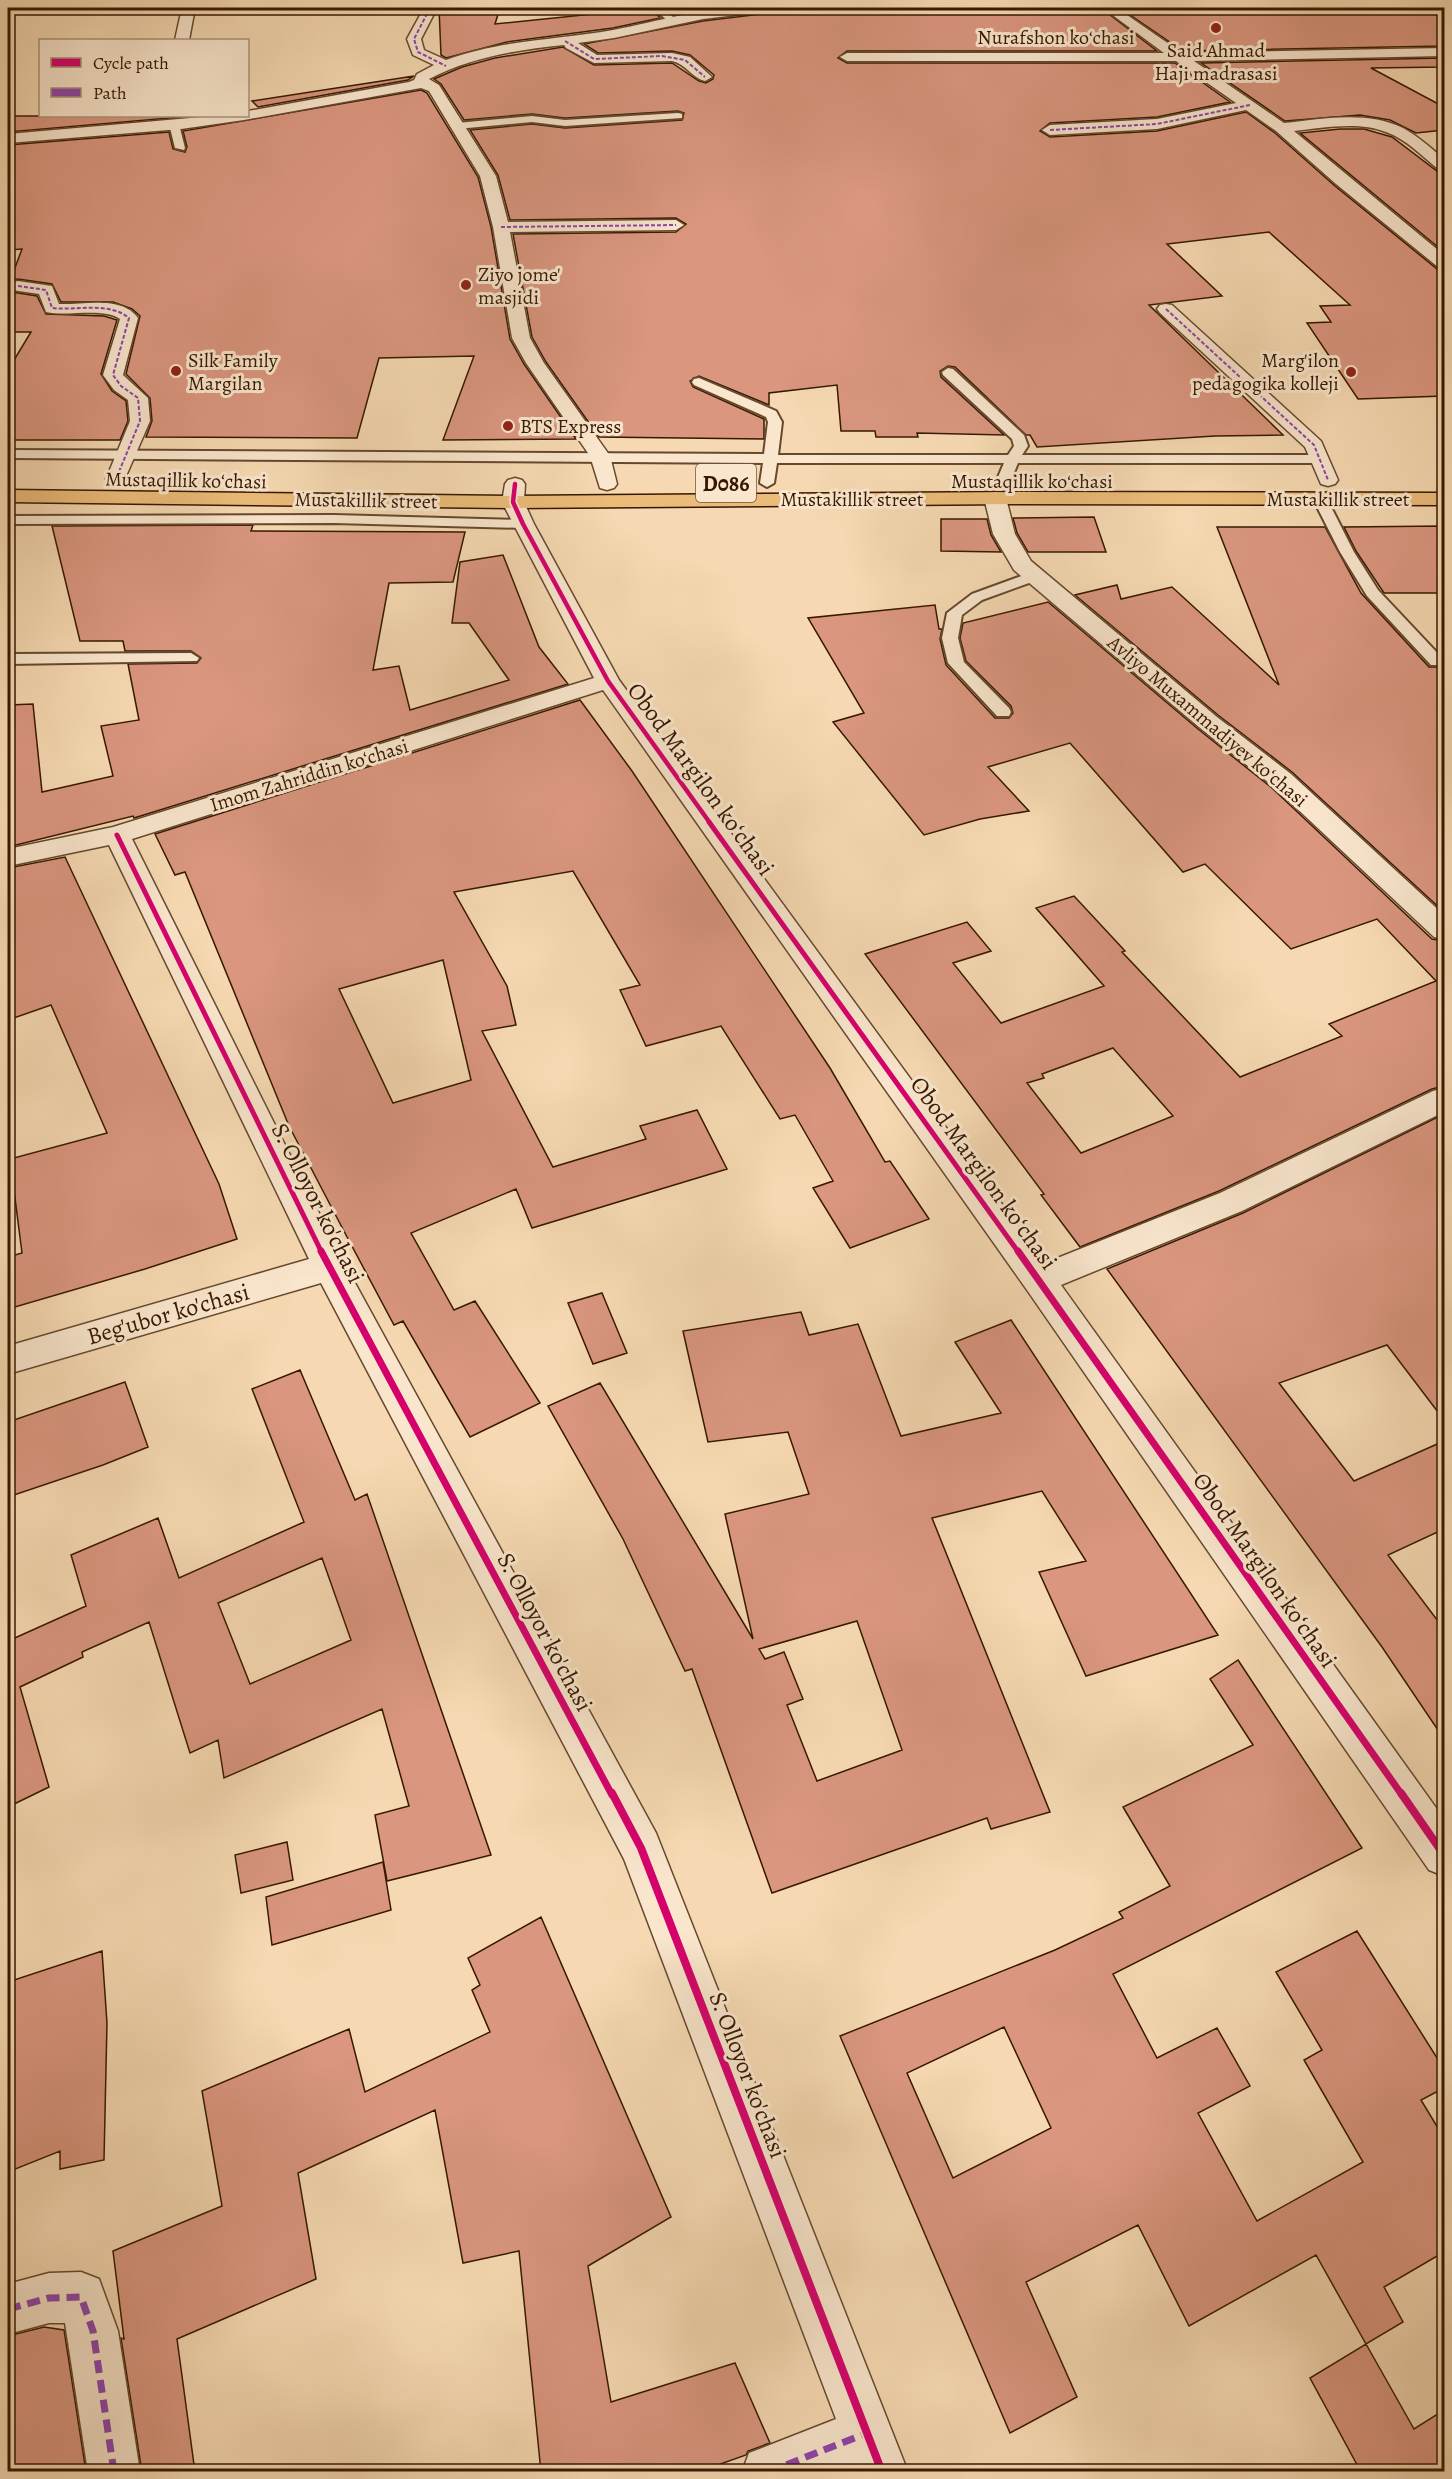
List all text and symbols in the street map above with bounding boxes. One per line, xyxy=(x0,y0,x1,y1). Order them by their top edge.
marker: Said Ahmad Haji madrasasi xyxy=(1209,21,1223,35)
street label: Nurafshon koʻchasi xyxy=(977,24,1135,51)
place label: Said Ahmad Haji madrasasi xyxy=(1154,37,1278,87)
legend xyxy=(39,39,249,117)
text: Cycle path xyxy=(93,51,169,75)
text: Path xyxy=(93,81,127,105)
place label: Ziyo jome' masjidi xyxy=(478,261,561,311)
marker: Ziyo jome' masjidi xyxy=(459,278,473,292)
place label: Silk Family Margilan xyxy=(188,347,279,397)
place label: Marg'ilon pedagogika kolleji xyxy=(1192,347,1339,397)
marker: Silk Family Margilan xyxy=(169,364,183,378)
marker: Marg'ilon pedagogika kolleji xyxy=(1344,365,1358,379)
place label: BTS Express xyxy=(520,413,621,440)
marker: BTS Express xyxy=(501,419,515,433)
road number: D086 xyxy=(696,464,756,502)
street label: Mustaqillik koʻchasi xyxy=(105,466,267,495)
street label: Mustaqillik koʻchasi xyxy=(951,468,1113,495)
street label: Mustakillik street xyxy=(294,486,438,515)
street label: Mustakillik street xyxy=(781,486,924,513)
street label: Mustakillik street xyxy=(1267,486,1410,513)
street label: Avliyo Muxammadiyev koʻchasi xyxy=(1101,629,1313,813)
street label: Obod Margilon koʻchasi xyxy=(620,676,782,882)
street label: Imom Zahriddin koʻchasi xyxy=(207,732,412,819)
street label: Obod Margilon koʻchasi xyxy=(903,1070,1065,1276)
street label: S. Olloyor ko'chasi xyxy=(264,1117,372,1289)
street label: Beg'ubor ko'chasi xyxy=(83,1276,253,1352)
street label: Obod Margilon koʻchasi xyxy=(1185,1466,1345,1674)
street label: S. Olloyor ko'chasi xyxy=(490,1547,600,1717)
street label: S. Olloyor ko'chasi xyxy=(702,1987,794,2163)

